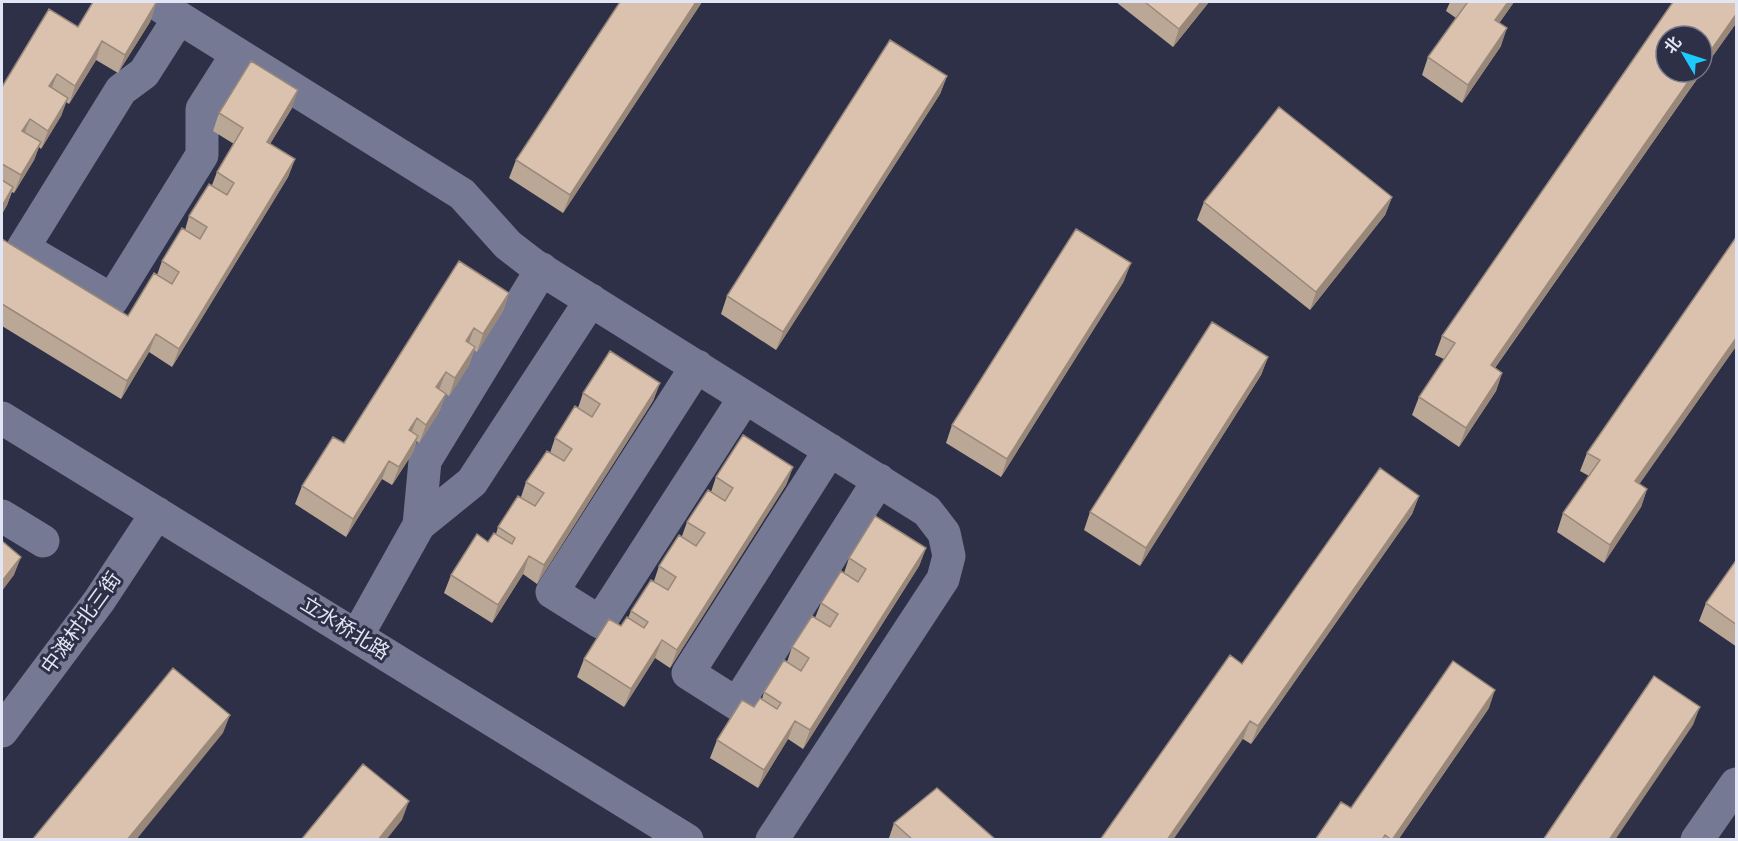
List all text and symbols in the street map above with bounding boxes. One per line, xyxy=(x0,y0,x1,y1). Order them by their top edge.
north arrow xyxy=(1654,24,1714,84)
text: 北 xyxy=(1660,32,1687,58)
street label: 中滩村北三街 xyxy=(35,567,127,679)
street label: 立水桥北路 xyxy=(295,590,395,666)

